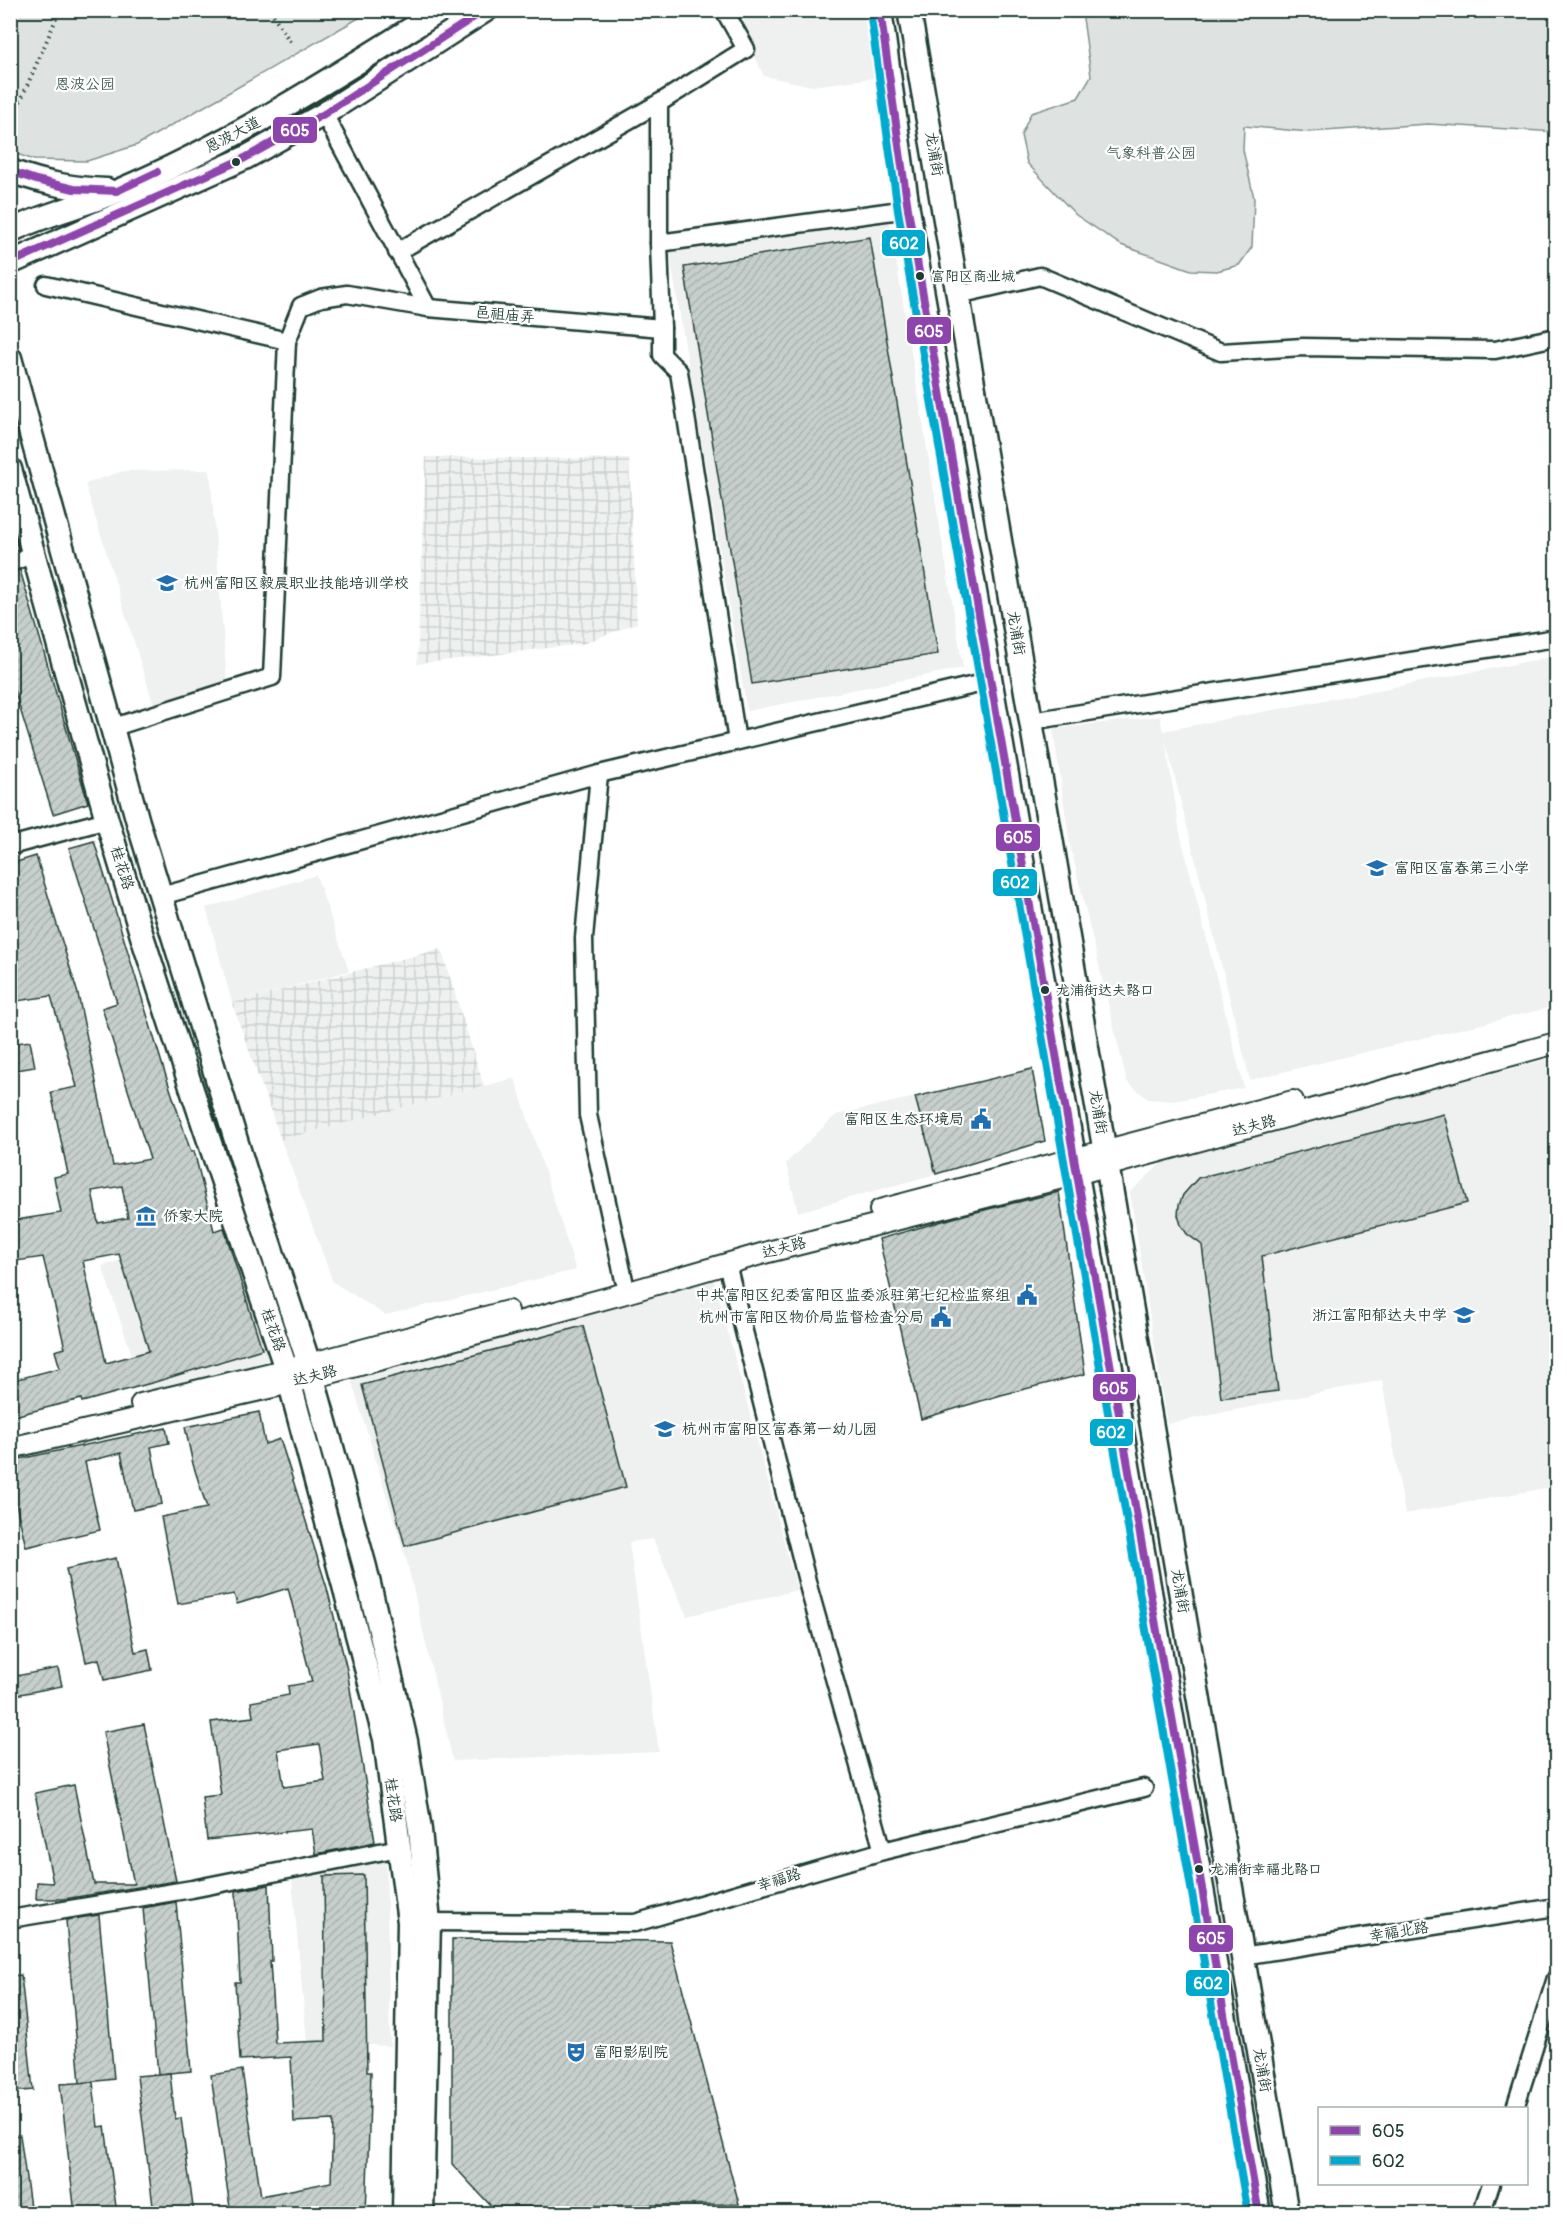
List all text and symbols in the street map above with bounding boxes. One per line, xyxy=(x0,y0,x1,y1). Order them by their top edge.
park label: 恩波公园 xyxy=(55,75,115,94)
street label: 恩波大道 xyxy=(202,113,264,157)
line badge: 605 xyxy=(272,116,318,144)
text: 605 xyxy=(281,121,310,141)
street label: 龙浦街 xyxy=(921,130,947,178)
park label: 气象科普公园 xyxy=(1106,144,1196,163)
unlabelled marker xyxy=(230,156,242,168)
line badge: 602 xyxy=(881,229,926,257)
text: 602 xyxy=(889,234,919,254)
place label: 富阳区商业城 xyxy=(931,268,1015,285)
marker: 富阳区商业城 xyxy=(914,270,926,282)
street label: 邑祖庙弄 xyxy=(474,303,536,327)
line badge: 605 xyxy=(906,316,952,345)
text: 605 xyxy=(915,322,944,342)
school or university icon: 杭州富阳区毅晨职业技能培训学校 xyxy=(155,571,179,595)
place label: 杭州富阳区毅晨职业技能培训学校 xyxy=(184,574,409,593)
street label: 龙浦街 xyxy=(1003,609,1029,657)
line badge: 605 xyxy=(995,823,1041,852)
text: 605 xyxy=(1004,828,1033,848)
street label: 桂花路 xyxy=(106,844,138,892)
school or university icon: 富阳区富春第三小学 xyxy=(1365,856,1389,880)
place label: 富阳区富春第三小学 xyxy=(1394,859,1529,878)
line badge: 602 xyxy=(992,868,1038,897)
text: 602 xyxy=(1000,873,1030,893)
place label: 龙浦街达夫路口 xyxy=(1056,982,1154,999)
marker: 龙浦街达夫路口 xyxy=(1039,984,1051,996)
street label: 龙浦街 xyxy=(1085,1088,1111,1136)
public building icon: 富阳区生态环境局 xyxy=(969,1107,993,1131)
place label: 富阳区生态环境局 xyxy=(844,1110,964,1129)
street label: 达夫路 xyxy=(1230,1111,1278,1141)
museum icon: 侨家大院 xyxy=(134,1204,158,1228)
place label: 侨家大院 xyxy=(163,1207,223,1226)
street label: 达夫路 xyxy=(760,1233,808,1263)
public building icon: 中共富阳区纪委富阳区监委派驻第七纪检监察组 xyxy=(1015,1283,1039,1307)
place label: 中共富阳区纪委富阳区监委派驻第七纪检监察组 xyxy=(695,1286,1010,1305)
school or university icon: 浙江富阳郁达夫中学 xyxy=(1452,1303,1476,1327)
public building icon: 杭州市富阳区物价局监督检查分局 xyxy=(929,1305,953,1329)
street label: 桂花路 xyxy=(257,1306,289,1354)
place label: 浙江富阳郁达夫中学 xyxy=(1312,1306,1447,1325)
place label: 杭州市富阳区物价局监督检查分局 xyxy=(699,1308,924,1327)
street label: 达夫路 xyxy=(291,1361,339,1391)
line badge: 605 xyxy=(1092,1373,1137,1402)
text: 605 xyxy=(1100,1379,1129,1399)
school or university icon: 杭州市富阳区富春第一幼儿园 xyxy=(653,1417,677,1441)
line badge: 602 xyxy=(1089,1418,1134,1447)
place label: 杭州市富阳区富春第一幼儿园 xyxy=(682,1420,877,1439)
text: 602 xyxy=(1096,1423,1126,1443)
street label: 龙浦街 xyxy=(1167,1567,1193,1615)
street label: 桂花路 xyxy=(380,1776,406,1824)
place label: 龙浦街幸福北路口 xyxy=(1210,1861,1322,1878)
marker: 龙浦街幸福北路口 xyxy=(1193,1863,1205,1875)
street label: 幸福路 xyxy=(755,1864,803,1896)
street label: 幸福北路 xyxy=(1368,1918,1430,1946)
line badge: 605 xyxy=(1188,1924,1234,1953)
text: 605 xyxy=(1197,1929,1226,1949)
line badge: 602 xyxy=(1185,1969,1230,1997)
text: 602 xyxy=(1193,1974,1223,1994)
theatre icon: 富阳影剧院 xyxy=(564,2040,588,2064)
place label: 富阳影剧院 xyxy=(593,2043,668,2062)
street label: 龙浦街 xyxy=(1249,2046,1275,2094)
legend xyxy=(1318,2107,1528,2185)
text: 605 xyxy=(1372,2120,1405,2143)
text: 602 xyxy=(1372,2150,1405,2173)

